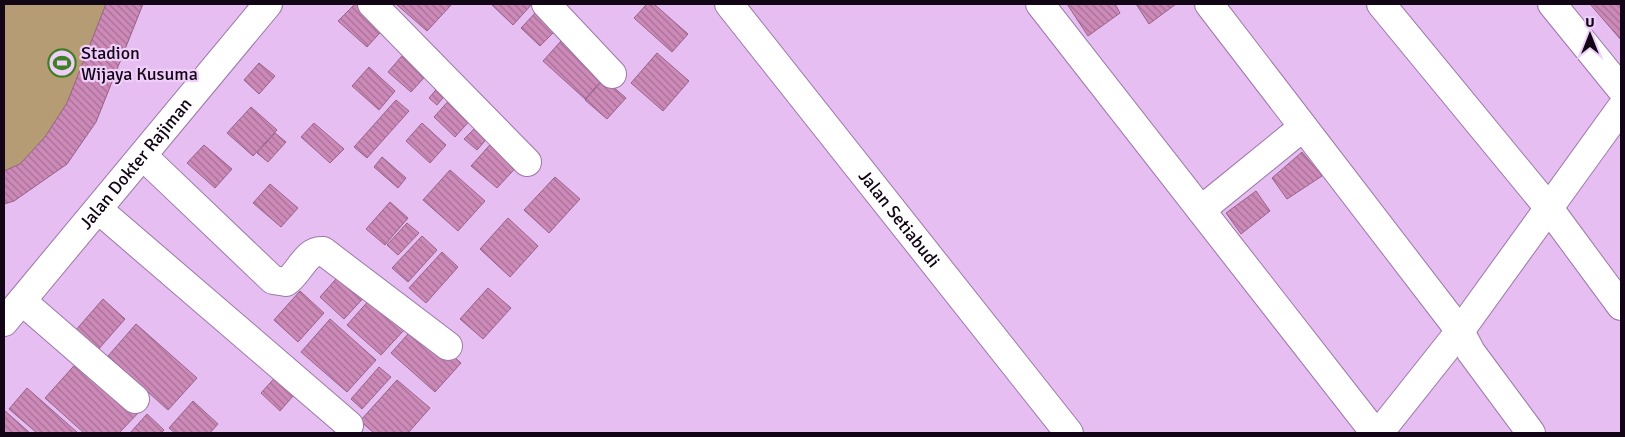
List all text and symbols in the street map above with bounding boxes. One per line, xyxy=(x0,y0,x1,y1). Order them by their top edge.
north arrow xyxy=(1565,10,1615,60)
text: U xyxy=(1585,14,1595,31)
place label: Stadion Wijaya Kusuma xyxy=(81,42,198,85)
sports icon: Stadion Wijaya Kusuma xyxy=(47,48,77,78)
street label: Jalan Dokter Rajiman xyxy=(75,93,196,234)
street label: Jalan Setiabudi xyxy=(854,166,945,272)

